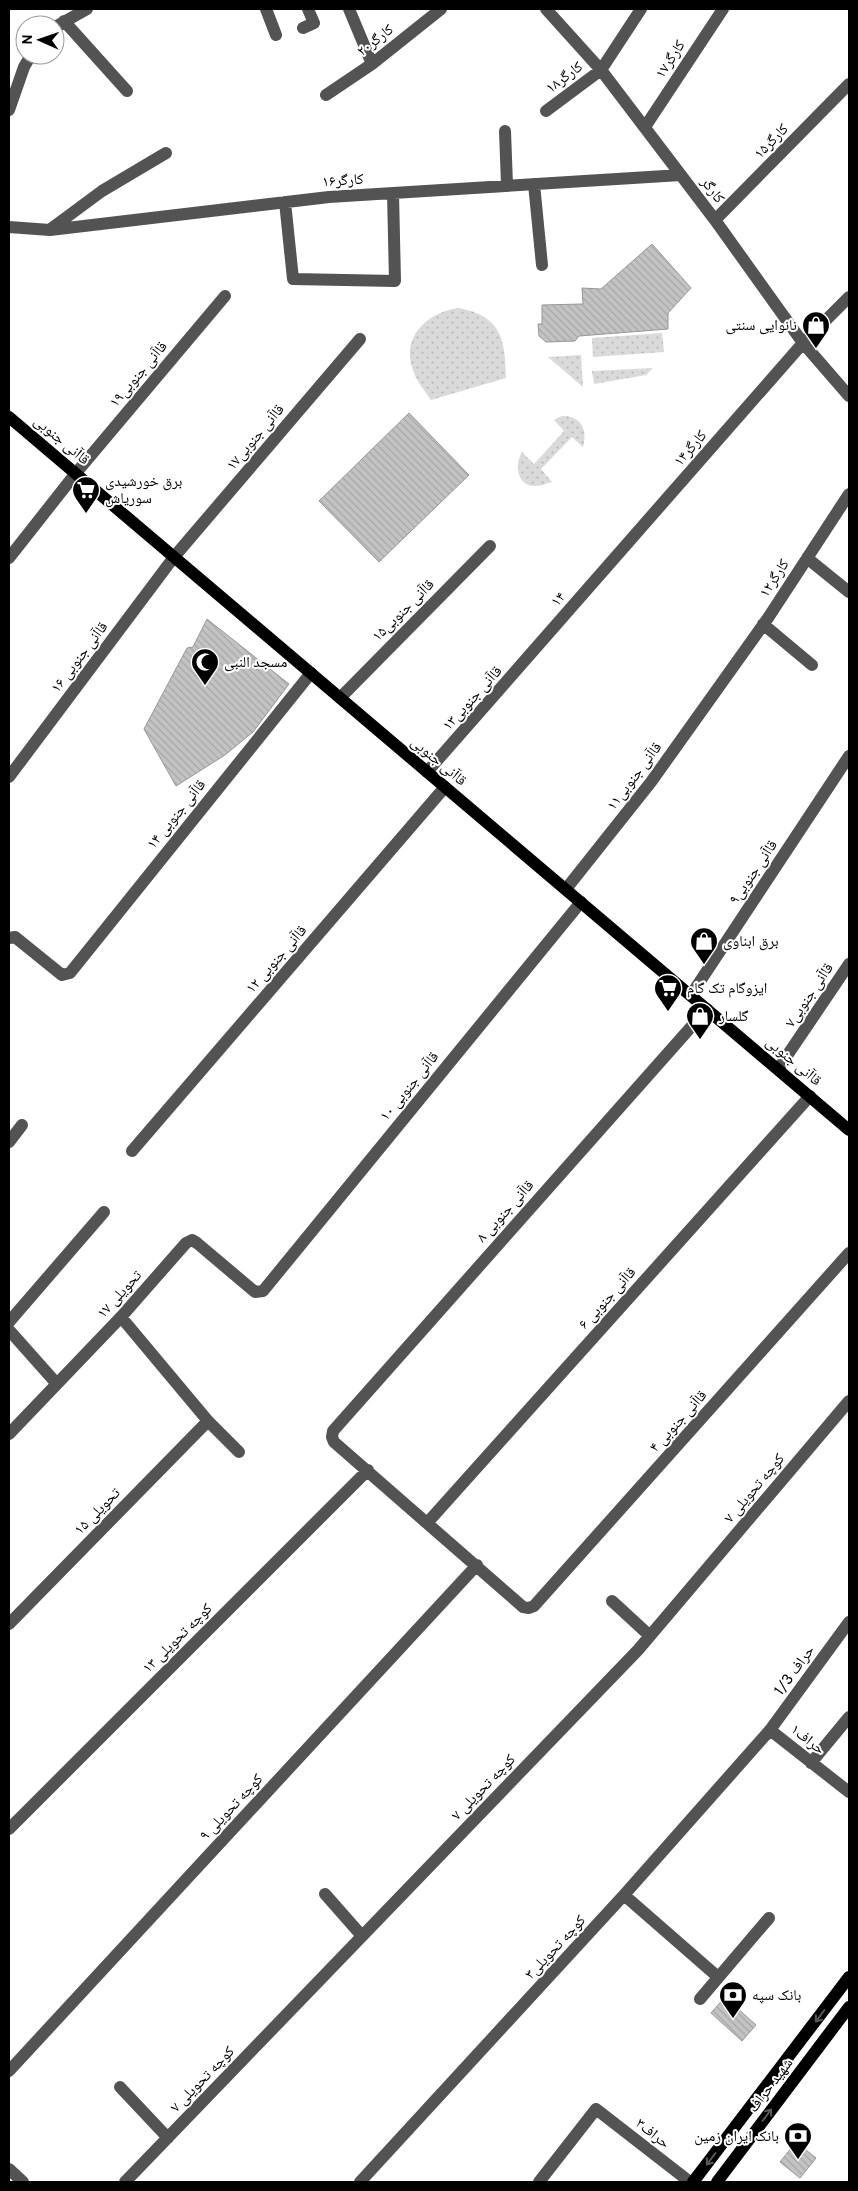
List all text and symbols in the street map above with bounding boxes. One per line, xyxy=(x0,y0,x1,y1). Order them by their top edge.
north arrow xyxy=(15,15,65,65)
street label: کارگر۲۰ xyxy=(354,21,398,61)
text: N xyxy=(20,34,37,45)
street label: کارگر۱۷ xyxy=(652,37,691,82)
street label: کارگر۱۸ xyxy=(543,58,587,98)
street label: کارگر۱۵ xyxy=(751,120,793,164)
street label: کارگر۱۶ xyxy=(322,171,365,192)
street label: کارگر xyxy=(695,173,728,208)
shop icon: نانوایی سنتی xyxy=(801,310,831,349)
place label: نانوایی سنتی xyxy=(725,317,797,336)
street label: قاآنی جنوبی۱۹ xyxy=(106,338,172,412)
street label: قاآنی جنوبی۱۷ xyxy=(223,401,289,475)
street label: قاآنی جنوبی xyxy=(29,412,93,470)
street label: کارگر۱۴ xyxy=(670,427,712,471)
place label: برق خورشیدی سوریاش xyxy=(105,473,182,509)
supermarket icon: برق خورشیدی سوریاش xyxy=(71,475,101,514)
street label: کارگر۱۲ xyxy=(756,556,795,601)
street label: قاآنی جنوبی۱۵ xyxy=(369,576,439,646)
street label: ۱۴ xyxy=(548,588,571,611)
street label: قاآنی جنوبی ۱۶ xyxy=(47,619,113,697)
mosque icon: مسجد النبی xyxy=(190,647,220,686)
place label: مسجد النبی xyxy=(224,654,287,673)
street label: قاآنی جنوبی۱۳ xyxy=(439,663,507,735)
street label: قاآنی جنوبی xyxy=(406,733,470,791)
street label: قاآنی جنوبی۱۱ xyxy=(603,739,667,815)
street label: قاآنی جنوبی ۱۴ xyxy=(143,776,211,854)
street label: قاآنی جنوبی۹ xyxy=(726,837,783,909)
street label: قاآنی جنوبی ۱۲ xyxy=(242,922,312,998)
shop icon: برق ابناوی xyxy=(689,926,719,965)
place label: برق ابناوی xyxy=(723,933,779,952)
street label: قاآنی جنوبی۷ xyxy=(782,960,839,1032)
supermarket icon: ایزوگام تک گام xyxy=(653,973,683,1012)
place label: ایزوگام تک گام xyxy=(687,980,767,999)
shop icon: گلسار xyxy=(685,1001,715,1040)
place label: گلسار xyxy=(718,1008,749,1027)
street label: قاآنی جنوبی xyxy=(761,1033,825,1091)
street label: قاآنی جنوبی ۱۰ xyxy=(376,1048,444,1126)
street label: قاآنی جنوبی ۸ xyxy=(473,1177,539,1247)
street label: قاآنی جنوبی ۶ xyxy=(575,1264,641,1334)
street label: تحویلی ۱۷ xyxy=(94,1267,147,1323)
street label: قاآنی جنوبی ۴ xyxy=(646,1387,712,1457)
street label: کوچه تحویلی ۷ xyxy=(721,1450,790,1527)
street label: تحویلی ۱۵ xyxy=(71,1484,126,1540)
street label: کوچه تحویلی ۱۳ xyxy=(139,1600,217,1678)
street label: 1/3 حراف xyxy=(771,1642,820,1700)
street label: حراف۱ xyxy=(786,1721,829,1760)
street label: کوچه تحویلی ۷ xyxy=(448,1751,520,1825)
street label: کوچه تحویلی ۹ xyxy=(196,1771,268,1845)
street label: کوچه تحویلی۳ xyxy=(521,1912,591,1984)
bank icon: بانک سپه xyxy=(718,1980,748,2019)
place label: بانک سپه xyxy=(752,1987,801,2006)
one-way arrow xyxy=(814,2009,825,2022)
street label: کوچه تحویلی ۷ xyxy=(167,2043,239,2117)
street label: شهید حراف xyxy=(744,2055,798,2117)
one-way arrow xyxy=(762,2108,772,2122)
street label: ۳حراف xyxy=(631,2115,674,2154)
bank icon: بانک ایران زمین xyxy=(783,2121,813,2160)
place label: بانک ایران زمین xyxy=(694,2128,779,2147)
one-way arrow xyxy=(706,2152,716,2166)

